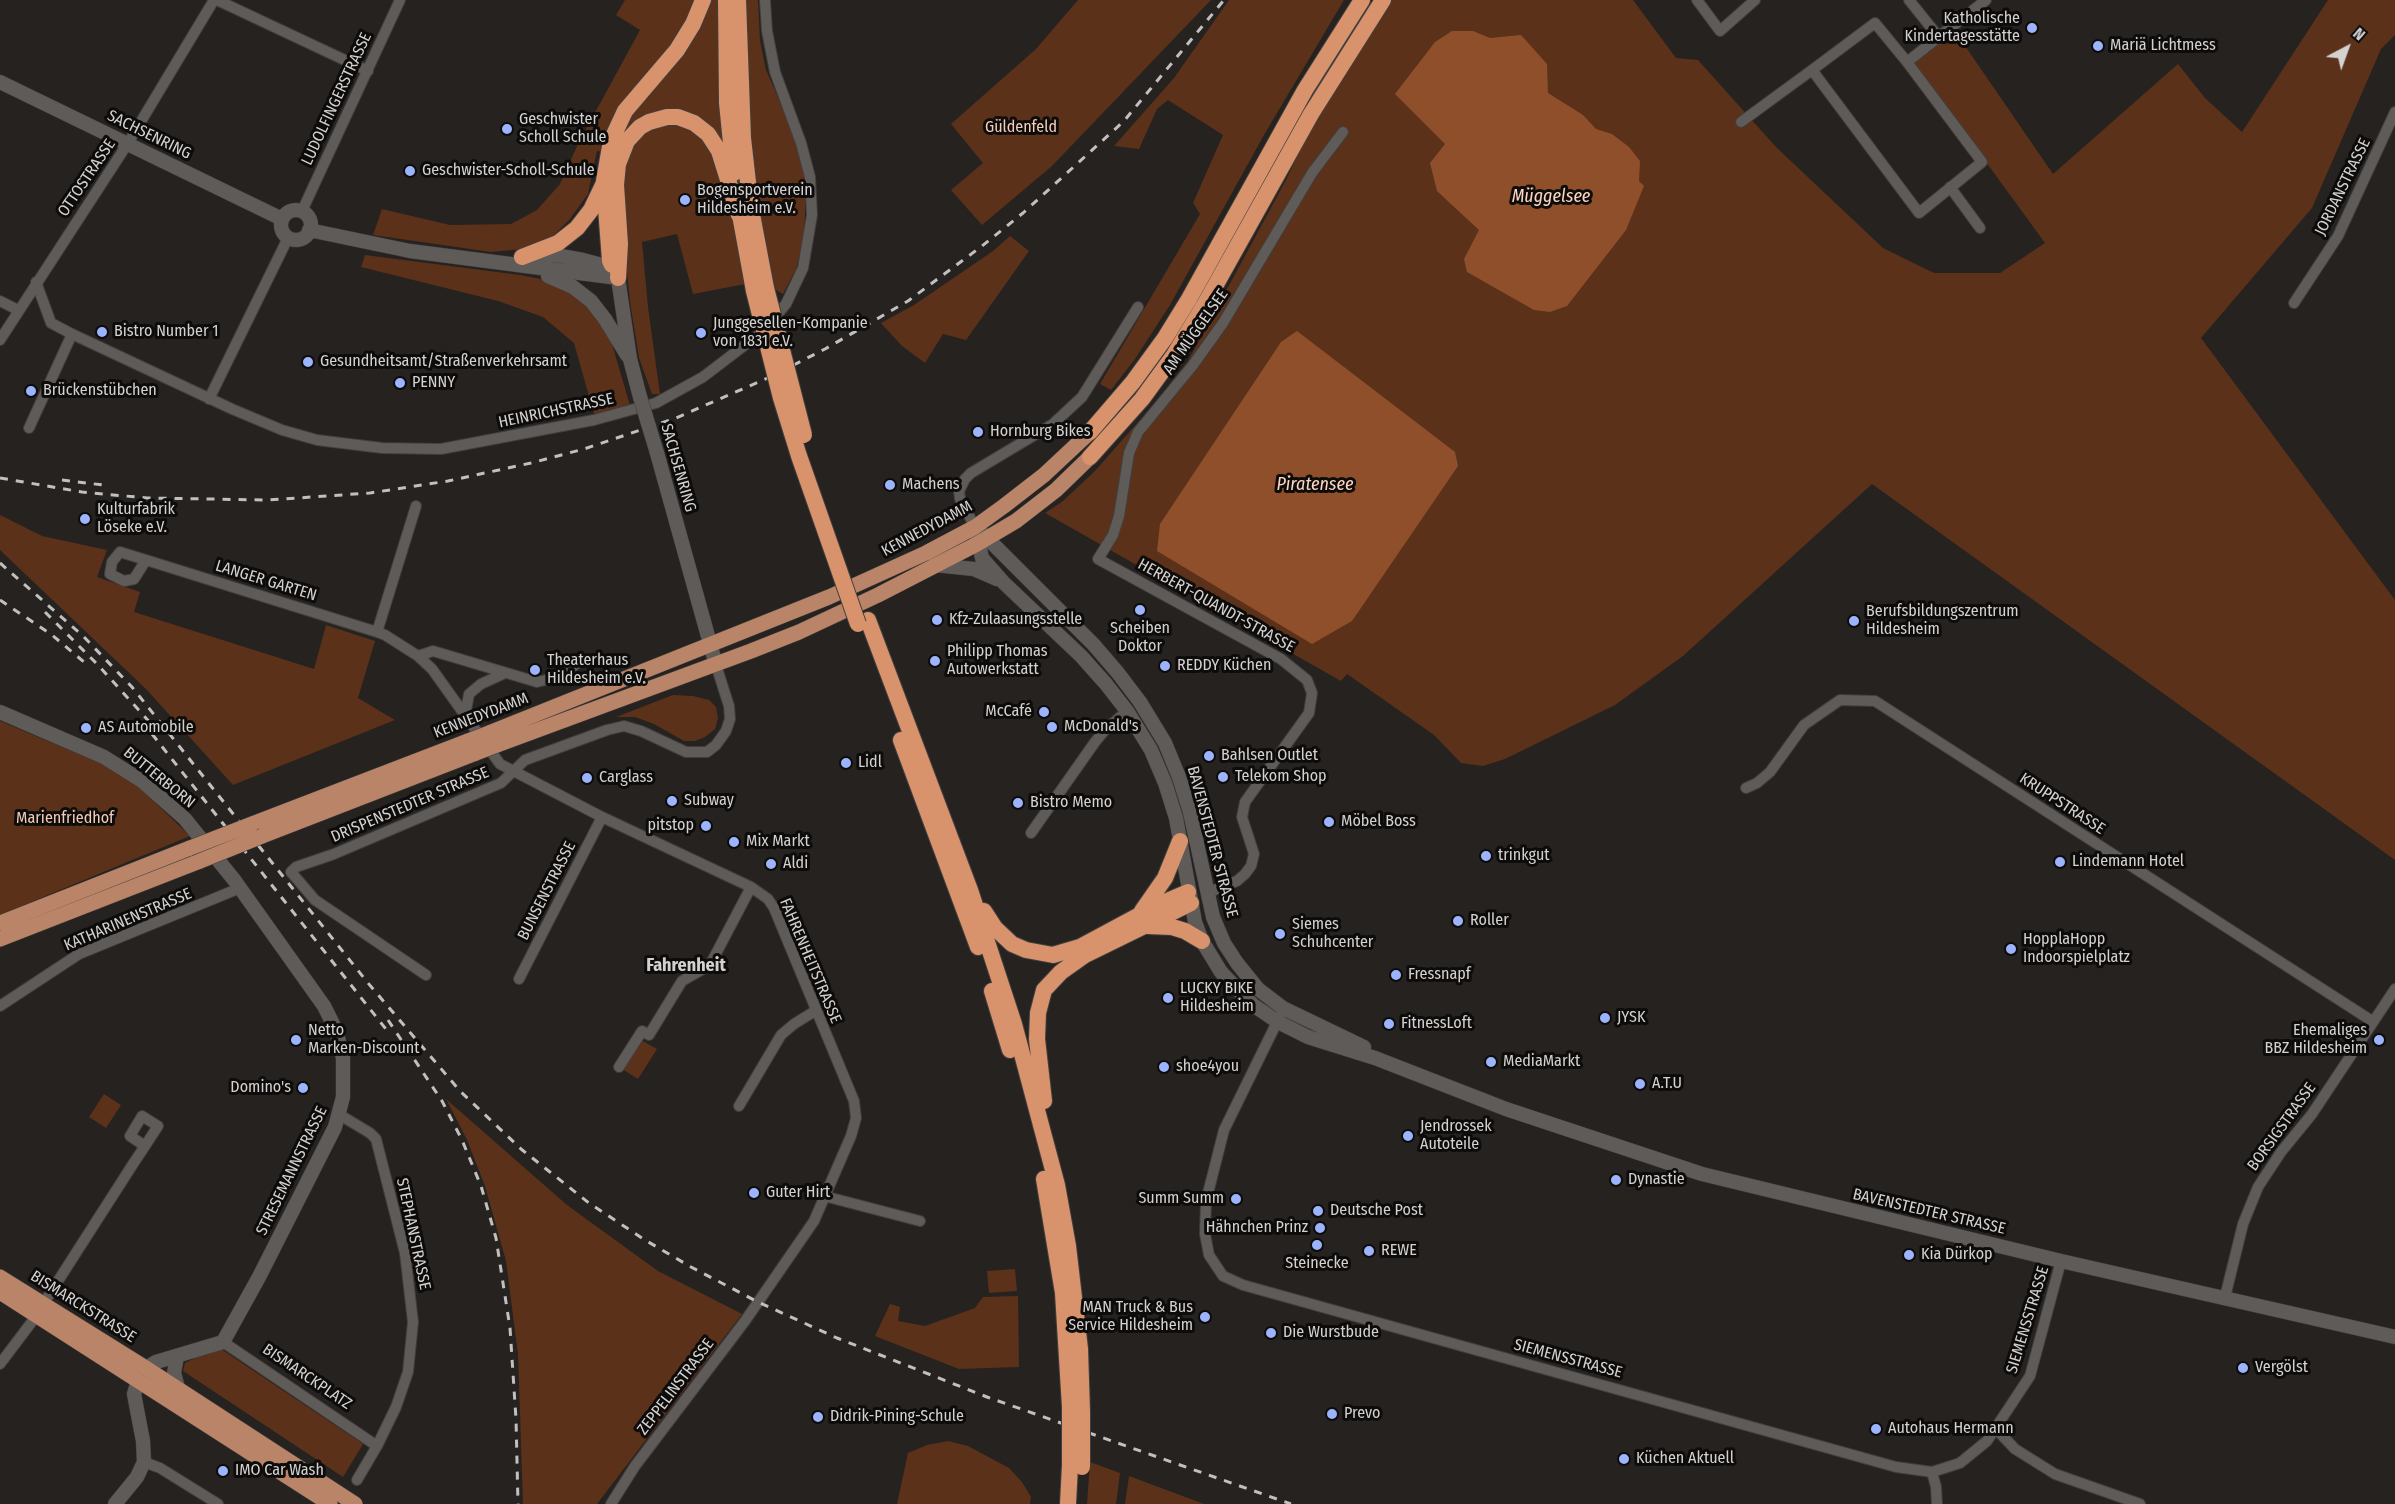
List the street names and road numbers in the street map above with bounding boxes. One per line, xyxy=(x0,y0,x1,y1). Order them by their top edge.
street label: LUDOLFINGERSTRASSE xyxy=(298,30,376,168)
street label: SACHSENRING xyxy=(104,106,194,164)
street label: JORDANSTRASSE xyxy=(2311,135,2375,239)
street label: OTTOSTRASSE xyxy=(54,136,120,220)
street label: AM MÜGGELSEE xyxy=(1159,286,1233,378)
street label: HEINRICHSTRASSE xyxy=(497,389,615,433)
street label: SACHSENRING xyxy=(656,422,700,514)
street label: KENNEDYDAMM xyxy=(878,497,976,561)
street label: HERBERT-QUANDT-STRASSE xyxy=(1134,555,1298,657)
street label: LANGER GARTEN xyxy=(213,556,319,606)
street label: KENNEDYDAMM xyxy=(431,689,531,743)
street label: BUTTERBORN xyxy=(119,743,199,813)
street label: DRISPENSTEDTER STRASSE xyxy=(328,763,492,847)
street label: BAVENSTEDTER STRASSE xyxy=(1183,764,1241,920)
street label: KRUPPSTRASSE xyxy=(2016,769,2108,839)
street label: BUNSENSTRASSE xyxy=(514,838,580,944)
street label: KATHARINENSTRASSE xyxy=(61,884,195,956)
street label: FAHRENHEITSTRASSE xyxy=(775,896,845,1026)
street label: BORSIGSTRASSE xyxy=(2244,1079,2320,1175)
street label: STRESEMANNSTRASSE xyxy=(252,1103,332,1239)
street label: STEPHANSTRASSE xyxy=(392,1176,434,1292)
street label: BAVENSTEDTER STRASSE xyxy=(1851,1185,2007,1239)
street label: SIEMENSSTRASSE xyxy=(2003,1264,2053,1376)
street label: BISMARCKSTRASSE xyxy=(27,1267,139,1347)
street label: ZEPPELINSTRASSE xyxy=(634,1335,718,1439)
street label: SIEMENSSTRASSE xyxy=(1512,1335,1624,1383)
street label: BISMARCKPLATZ xyxy=(259,1340,355,1414)

